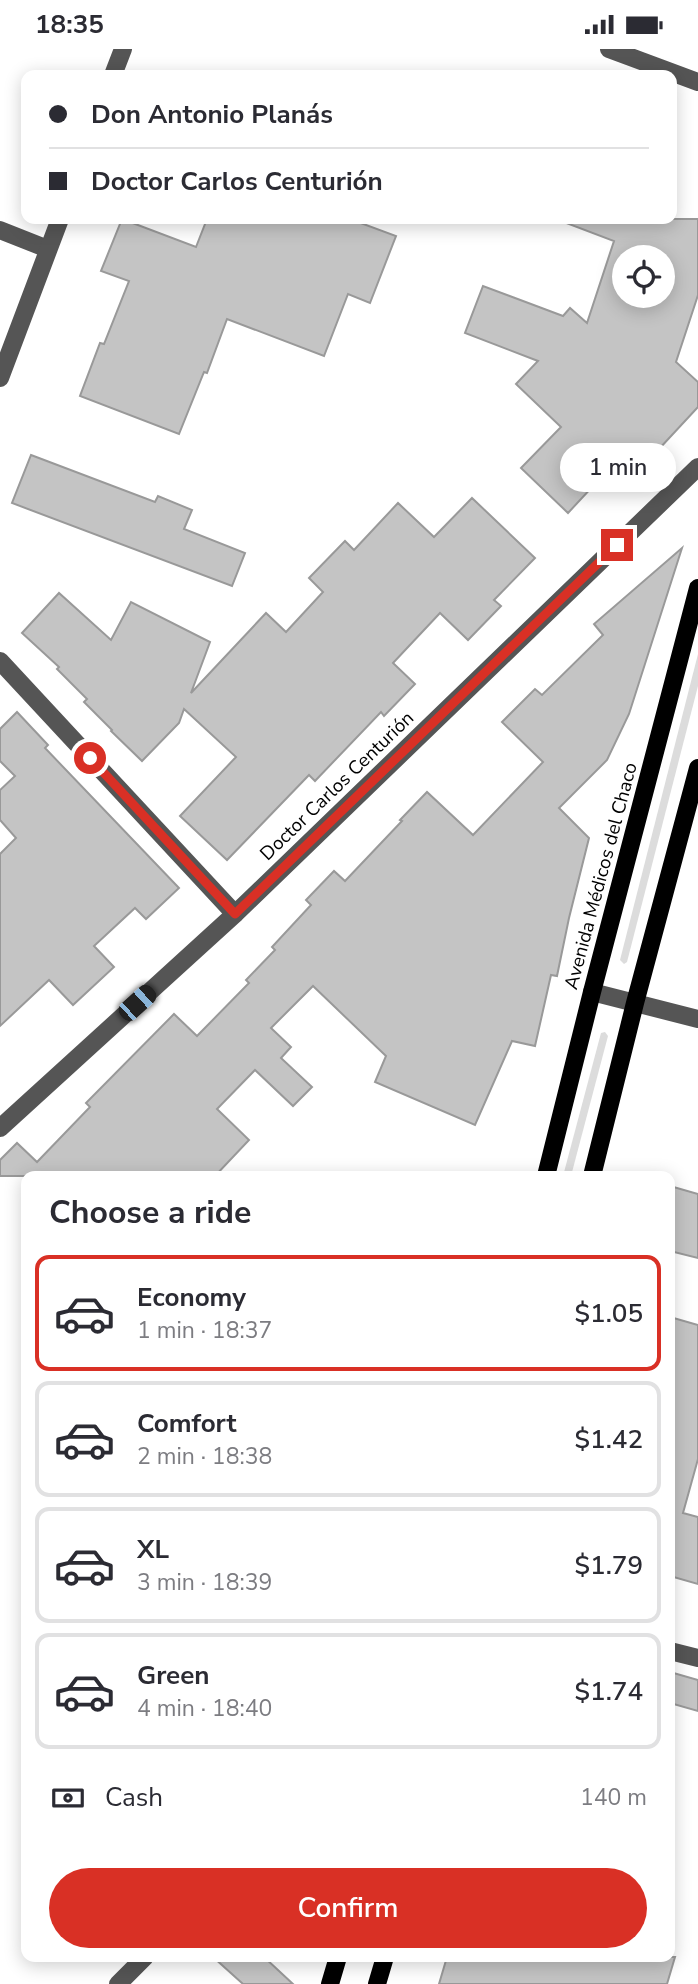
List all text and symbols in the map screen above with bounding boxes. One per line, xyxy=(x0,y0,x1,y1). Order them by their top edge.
text: 18:35 xyxy=(35,7,104,42)
text: Don Antonio Planás xyxy=(91,97,333,132)
text: Doctor Carlos Centurión xyxy=(91,164,383,199)
map controls xyxy=(612,245,675,308)
button: locate xyxy=(612,245,675,308)
callout: 1 min xyxy=(559,443,675,493)
text: 1 min xyxy=(589,452,647,483)
route end xyxy=(601,529,633,561)
street label: Doctor Carlos Centurión xyxy=(254,706,420,866)
route start xyxy=(74,742,106,774)
street label: Avenida Médicos del Chaco xyxy=(558,760,644,992)
car xyxy=(115,981,160,1025)
text: Choose a ride xyxy=(49,1191,251,1234)
text: Economy xyxy=(137,1280,246,1315)
icon: car xyxy=(53,1282,116,1345)
text: $1.05 xyxy=(574,1296,643,1331)
text: 1 min · 18:37 xyxy=(137,1315,272,1346)
text: Comfort xyxy=(137,1406,237,1441)
icon: car xyxy=(53,1408,116,1471)
text: $1.42 xyxy=(574,1422,643,1457)
text: 2 min · 18:38 xyxy=(137,1441,272,1472)
text: XL xyxy=(137,1532,169,1567)
icon: car xyxy=(53,1534,116,1597)
text: $1.79 xyxy=(574,1548,643,1583)
text: 3 min · 18:39 xyxy=(137,1567,272,1598)
text: Green xyxy=(137,1658,210,1693)
icon: car xyxy=(53,1660,116,1723)
text: $1.74 xyxy=(574,1674,643,1709)
text: 4 min · 18:40 xyxy=(137,1693,272,1724)
icon: cash xyxy=(49,1779,87,1817)
text: Cash xyxy=(105,1780,163,1815)
text: 140 m xyxy=(580,1782,647,1813)
button: Confirm xyxy=(49,1868,647,1948)

